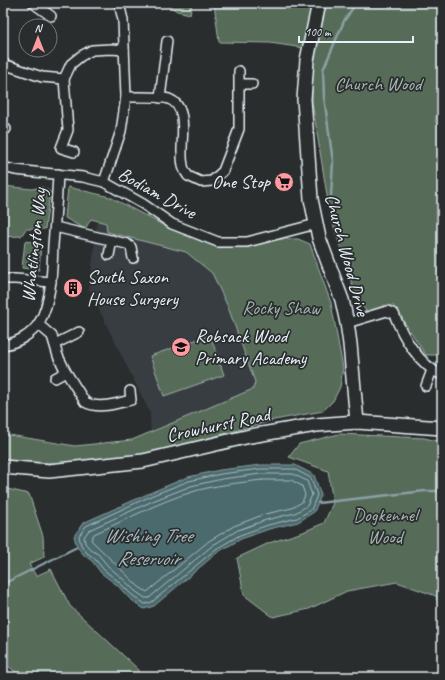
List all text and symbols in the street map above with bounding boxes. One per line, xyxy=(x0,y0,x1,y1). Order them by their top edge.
north arrow xyxy=(18,18,58,58)
scale bar xyxy=(299,18,413,44)
text: N xyxy=(35,21,44,35)
text: 100 m xyxy=(305,24,332,40)
park label: Church Wood xyxy=(335,72,425,96)
street label: Bodiam Drive xyxy=(114,162,202,225)
place label: One Stop xyxy=(212,170,272,194)
supermarket icon: One Stop xyxy=(273,171,295,193)
street label: Whatlington Way xyxy=(16,185,52,303)
street label: Church Wood Drive xyxy=(319,191,375,320)
place label: South Saxon House Surgery xyxy=(87,265,180,311)
building icon: South Saxon House Surgery xyxy=(62,277,84,299)
park label: Rocky Shaw xyxy=(242,296,321,320)
place label: Robsack Wood Primary Academy xyxy=(195,324,308,370)
school or university icon: Robsack Wood Primary Academy xyxy=(170,336,192,358)
street label: Crowhurst Road xyxy=(164,402,275,448)
park label: Dogkennel Wood xyxy=(353,503,421,549)
water label: Wishing Tree Reservoir xyxy=(104,523,195,571)

